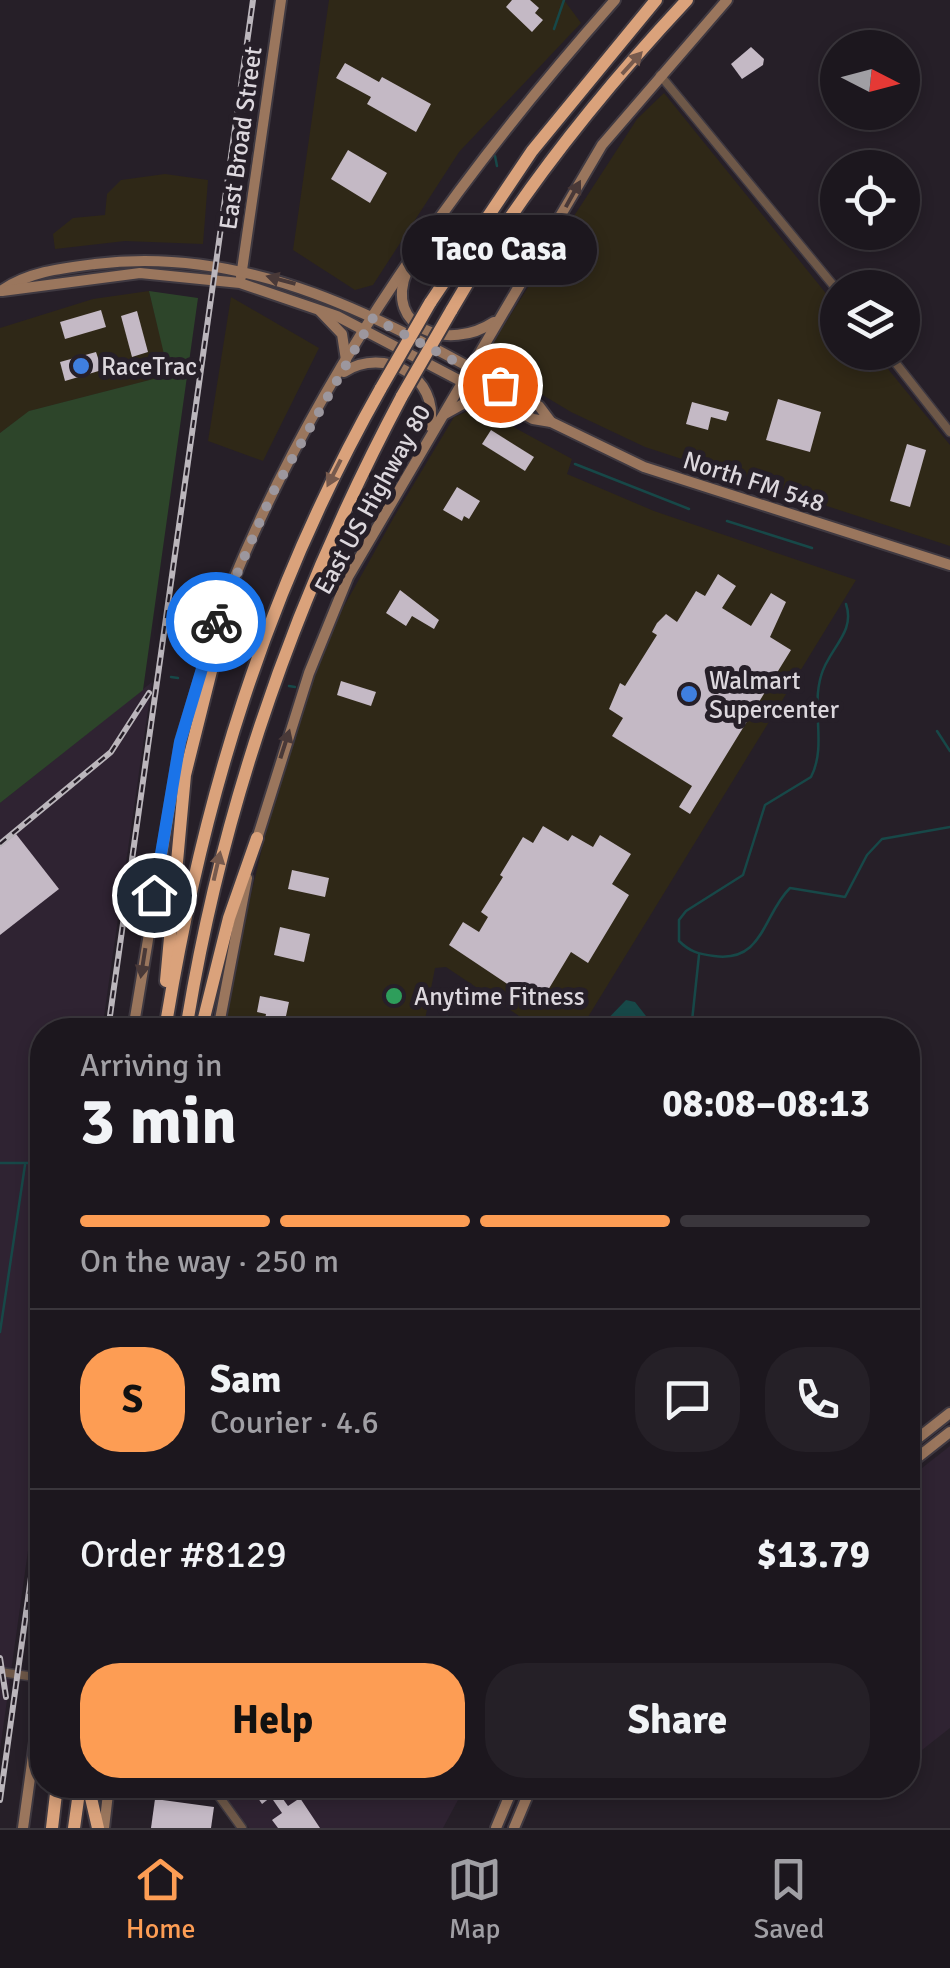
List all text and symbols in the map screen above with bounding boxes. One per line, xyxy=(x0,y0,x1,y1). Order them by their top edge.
north arrow xyxy=(820,30,920,130)
map controls xyxy=(820,30,920,370)
street label: East Broad Street xyxy=(212,44,269,232)
one-way arrow xyxy=(620,51,643,75)
button: locate xyxy=(820,150,920,250)
one-way arrow xyxy=(563,180,581,208)
callout: Taco Casa xyxy=(402,215,598,285)
text: Taco Casa xyxy=(432,230,567,269)
button: layers xyxy=(820,270,920,370)
one-way arrow xyxy=(265,271,296,287)
pin xyxy=(458,343,543,428)
place label: RaceTrac xyxy=(101,351,197,382)
marker: RaceTrac xyxy=(70,355,92,377)
icon: bag xyxy=(473,358,528,413)
street label: East US Highway 80 xyxy=(307,399,437,600)
street label: North FM 548 xyxy=(679,444,828,519)
one-way arrow xyxy=(326,459,343,488)
courier xyxy=(166,572,266,672)
icon: bike xyxy=(189,595,244,650)
place label: Walmart Supercenter xyxy=(709,665,840,725)
marker: Walmart Supercenter xyxy=(678,683,700,705)
one-way arrow xyxy=(278,729,293,759)
one-way arrow xyxy=(210,850,225,881)
pin xyxy=(112,853,197,938)
icon: home xyxy=(127,868,182,923)
one-way arrow xyxy=(135,947,151,979)
place label: Anytime Fitness xyxy=(414,981,585,1012)
marker: Anytime Fitness xyxy=(383,985,405,1007)
text: Arriving in xyxy=(80,1046,222,1085)
text: 08:08–08:13 xyxy=(662,1080,870,1127)
text: 3 min xyxy=(80,1082,237,1162)
text: On the way · 250 m xyxy=(80,1242,339,1281)
button: chat xyxy=(635,1347,740,1452)
button: phone xyxy=(765,1347,870,1452)
text: Sam xyxy=(210,1356,281,1403)
text: S xyxy=(122,1376,143,1423)
text: Courier · 4.6 xyxy=(210,1403,379,1442)
text: Order #8129 xyxy=(80,1531,287,1578)
text: $13.79 xyxy=(757,1531,870,1578)
button: Help xyxy=(80,1663,465,1778)
button: Share xyxy=(485,1663,870,1778)
tab: Home xyxy=(126,1852,196,1946)
tab: Map xyxy=(447,1852,502,1946)
tab: Saved xyxy=(754,1852,824,1946)

